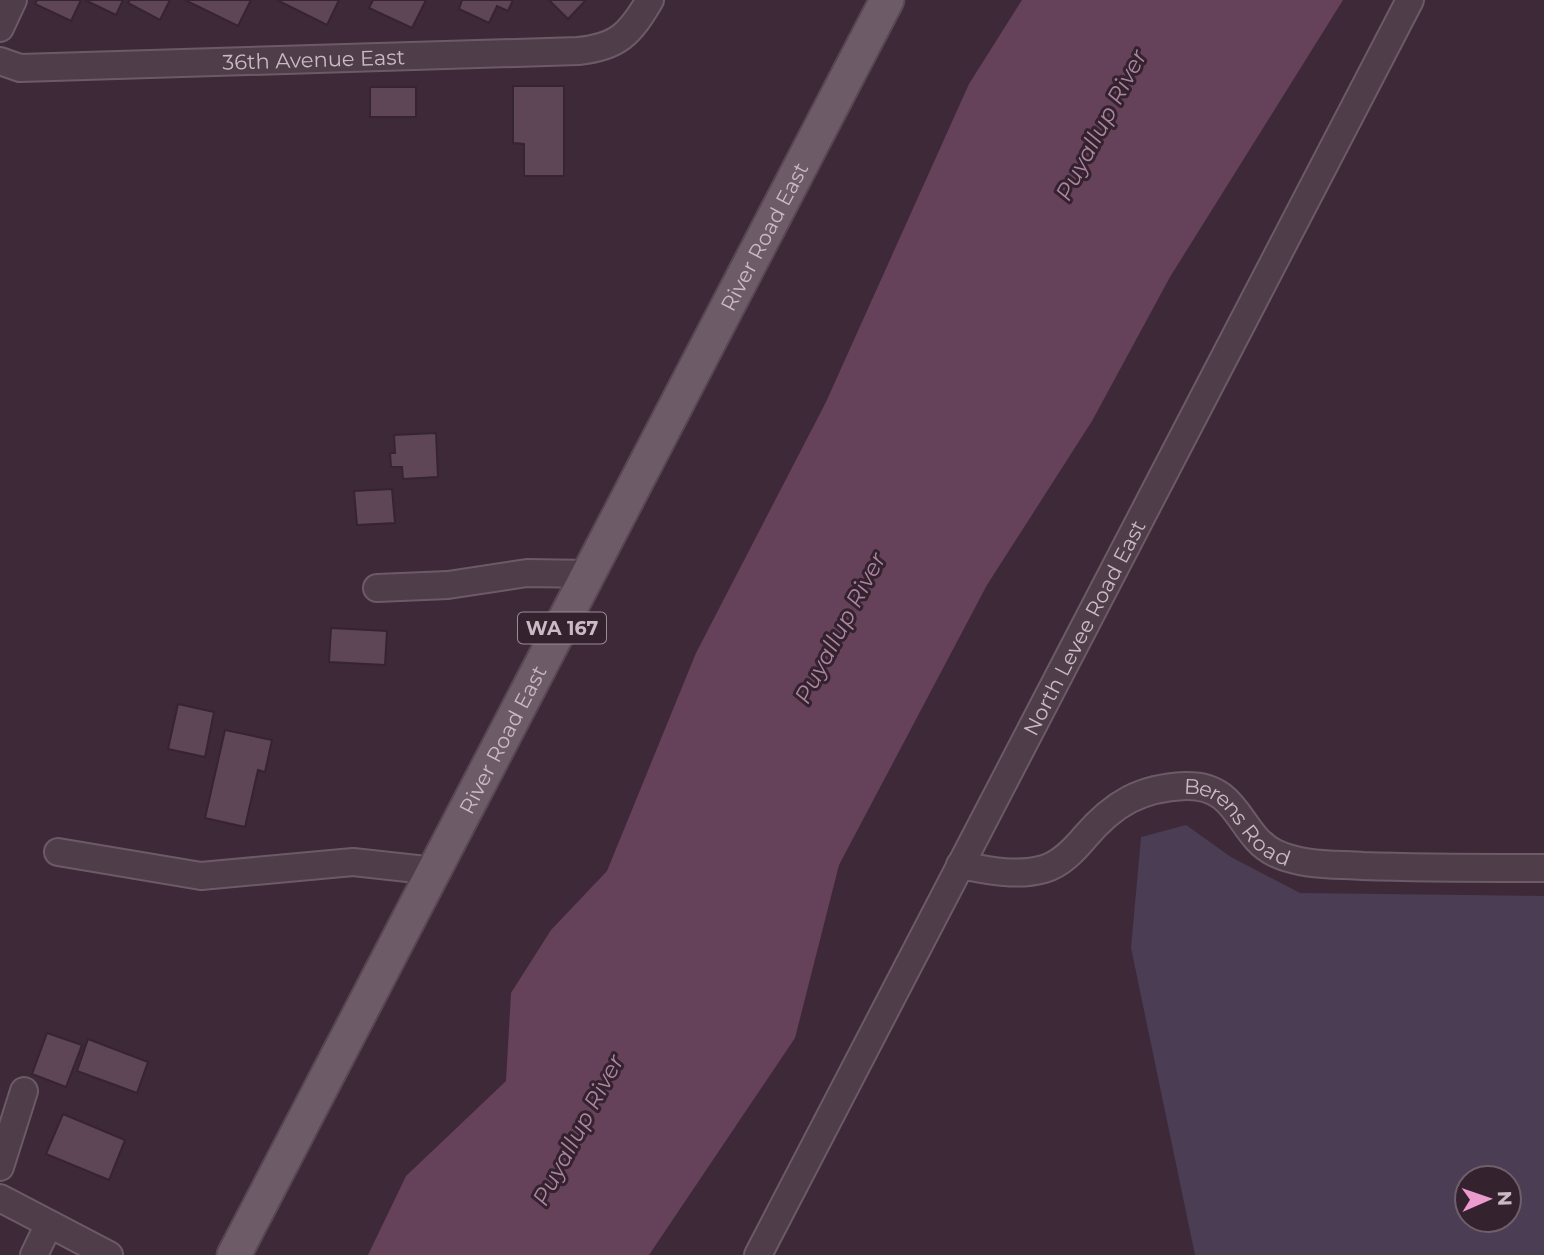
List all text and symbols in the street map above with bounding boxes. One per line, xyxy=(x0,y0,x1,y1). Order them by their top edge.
street label: 36th Avenue East xyxy=(222,44,405,74)
water label: Puyallup River xyxy=(1049,44,1153,205)
street label: River Road East xyxy=(715,158,813,315)
street label: North Levee Road East xyxy=(1018,516,1150,740)
water label: Puyallup River xyxy=(788,547,892,708)
road number: WA 167 xyxy=(518,612,606,643)
street label: River Road East xyxy=(453,661,551,818)
street label: Berens Road xyxy=(1184,773,1294,871)
water label: Puyallup River xyxy=(526,1049,630,1210)
north arrow xyxy=(1453,1164,1523,1234)
text: N xyxy=(1493,1190,1516,1207)

